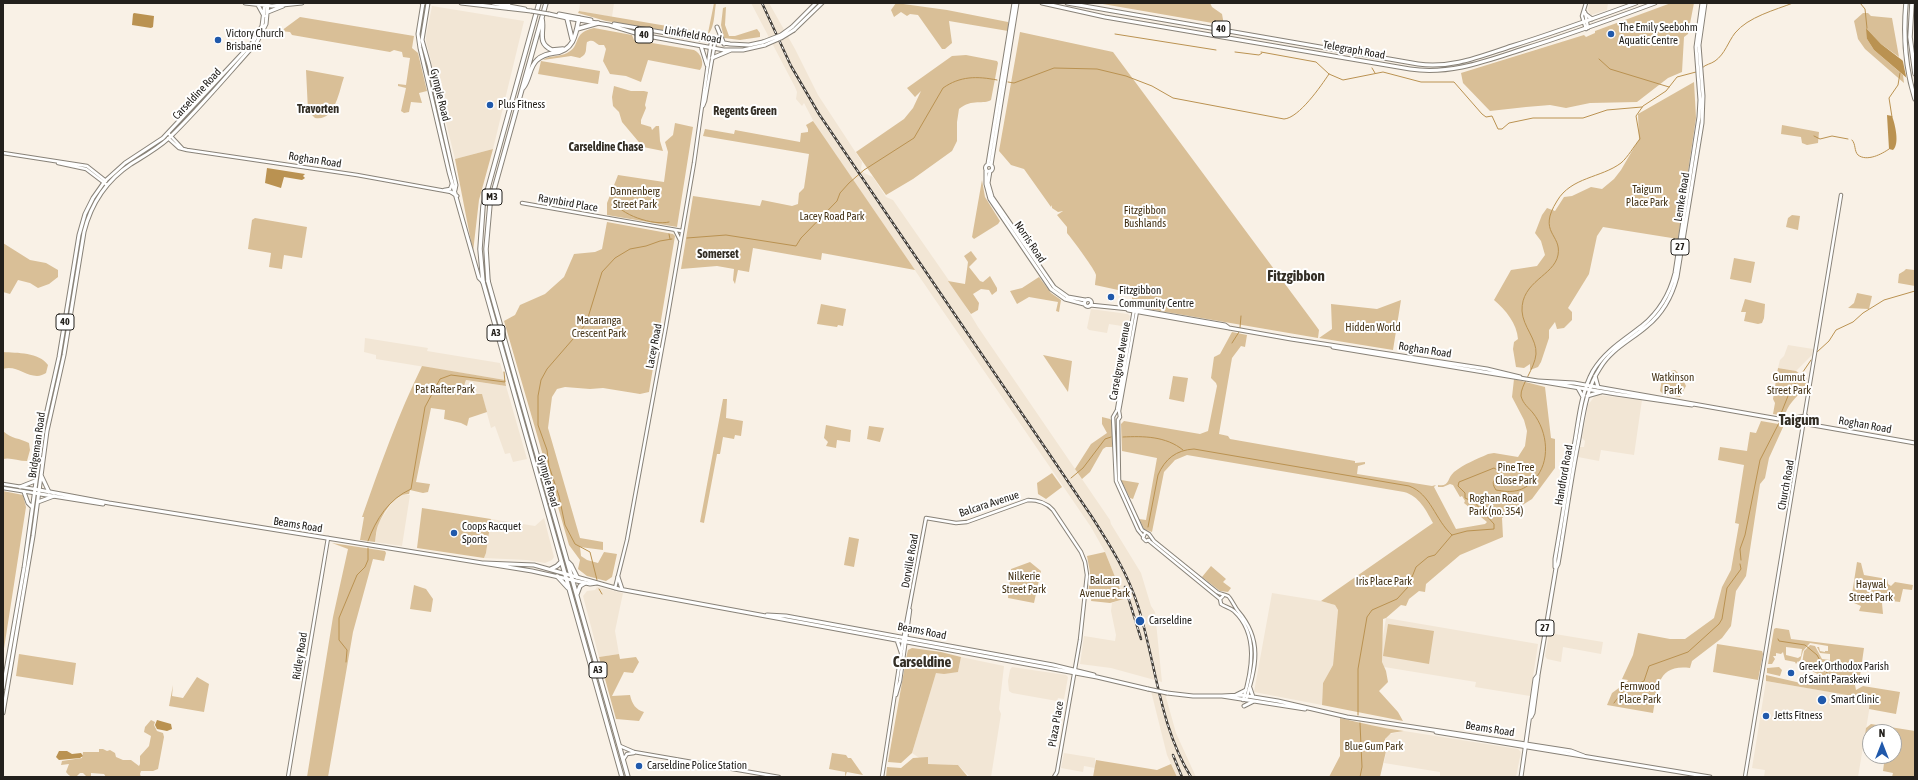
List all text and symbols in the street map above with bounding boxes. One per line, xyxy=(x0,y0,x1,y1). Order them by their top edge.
road number: 40 xyxy=(1212,21,1230,37)
place label: The Emily Seebohm Aquatic Centre xyxy=(1619,21,1698,47)
street label: Linkfield Road xyxy=(663,23,723,47)
place label: Victory Church Brisbane xyxy=(226,27,284,53)
road number: 40 xyxy=(635,27,653,43)
marker: The Emily Seebohm Aquatic Centre xyxy=(1606,29,1616,39)
marker: Victory Church Brisbane xyxy=(213,35,223,45)
street label: Telegraph Road xyxy=(1322,38,1386,62)
street label: Carseldine Road xyxy=(170,66,224,122)
street label: Gympie Road xyxy=(427,67,453,123)
place label: Plus Fitness xyxy=(498,98,545,112)
marker: Plus Fitness xyxy=(485,100,495,110)
district label: Travorten xyxy=(297,102,339,116)
district label: Regents Green xyxy=(713,104,777,118)
district label: Carseldine Chase xyxy=(568,140,644,154)
street label: Roghan Road xyxy=(287,149,343,171)
street label: Lemke Road xyxy=(1672,172,1692,222)
park label: Taigum Place Park xyxy=(1626,183,1668,209)
park label: Dannenberg Street Park xyxy=(610,185,660,211)
road number: M3 xyxy=(482,189,502,205)
street label: Raynbird Place xyxy=(537,191,599,215)
park label: Fitzgibbon Bushlands xyxy=(1124,204,1166,230)
park label: Lacey Road Park xyxy=(799,210,865,224)
street label: Norris Road xyxy=(1011,219,1049,265)
road number: 27 xyxy=(1671,239,1689,255)
district label: Somerset xyxy=(697,247,739,261)
district label: Fitzgibbon xyxy=(1267,267,1325,285)
place label: Fitzgibbon Community Centre xyxy=(1119,284,1194,310)
marker: Fitzgibbon Community Centre xyxy=(1106,292,1116,302)
road number: 40 xyxy=(56,314,74,330)
park label: Macaranga Crescent Park xyxy=(572,314,626,340)
street label: Carselgrove Avenue xyxy=(1107,321,1133,401)
park label: Hidden World xyxy=(1345,321,1401,335)
street label: Lacey Road xyxy=(643,322,665,370)
road number: A3 xyxy=(487,325,505,341)
street label: Roghan Road xyxy=(1397,339,1453,361)
park label: Watkinson Park xyxy=(1652,371,1694,397)
park label: Gumnut Street Park xyxy=(1767,371,1811,397)
park label: Pat Rafter Park xyxy=(415,383,475,397)
street label: Bridgeman Road xyxy=(26,411,48,479)
district label: Taigum xyxy=(1779,411,1819,429)
street label: Roghan Road xyxy=(1837,414,1893,436)
street label: Handford Road xyxy=(1552,444,1576,506)
street label: Gympie Road xyxy=(534,453,562,509)
street label: Church Road xyxy=(1775,459,1797,511)
park label: Pine Tree Close Park xyxy=(1495,461,1537,487)
street label: Balcara Avenue xyxy=(957,488,1021,520)
park label: Roghan Road Park (no. 354) xyxy=(1469,492,1523,518)
street label: Beams Road xyxy=(272,515,324,535)
place label: Coops Racquet Sports xyxy=(462,520,521,546)
marker: Coops Racquet Sports xyxy=(449,528,459,538)
street label: Dorville Road xyxy=(899,533,921,589)
park label: Nilkerie Street Park xyxy=(1002,570,1046,596)
park label: Balcara Avenue Park xyxy=(1080,574,1130,600)
park label: Iris Place Park xyxy=(1356,575,1412,589)
park label: Haywal Street Park xyxy=(1849,578,1893,604)
place label: Carseldine xyxy=(1149,614,1192,628)
marker: Carseldine xyxy=(1134,615,1146,627)
street label: Beams Road xyxy=(896,620,948,642)
road number: 27 xyxy=(1536,620,1554,636)
street label: Ridley Road xyxy=(290,631,310,681)
district label: Carseldine xyxy=(893,653,951,671)
place label: Greek Orthodox Parish of Saint Paraskevi xyxy=(1799,660,1889,686)
road number: A3 xyxy=(589,662,607,678)
marker: Greek Orthodox Parish of Saint Paraskevi xyxy=(1786,668,1796,678)
park label: Fernwood Place Park xyxy=(1619,680,1661,706)
place label: Smart Clinic xyxy=(1831,693,1879,707)
marker: Smart Clinic xyxy=(1816,694,1828,706)
street label: Plaza Place xyxy=(1045,700,1067,748)
place label: Jetts Fitness xyxy=(1774,709,1822,723)
marker: Jetts Fitness xyxy=(1761,711,1771,721)
street label: Beams Road xyxy=(1464,719,1516,739)
north arrow xyxy=(1862,724,1902,764)
text: N xyxy=(1879,727,1885,739)
park label: Blue Gum Park xyxy=(1345,740,1403,754)
place label: Carseldine Police Station xyxy=(647,759,747,773)
marker: Carseldine Police Station xyxy=(634,761,644,771)

